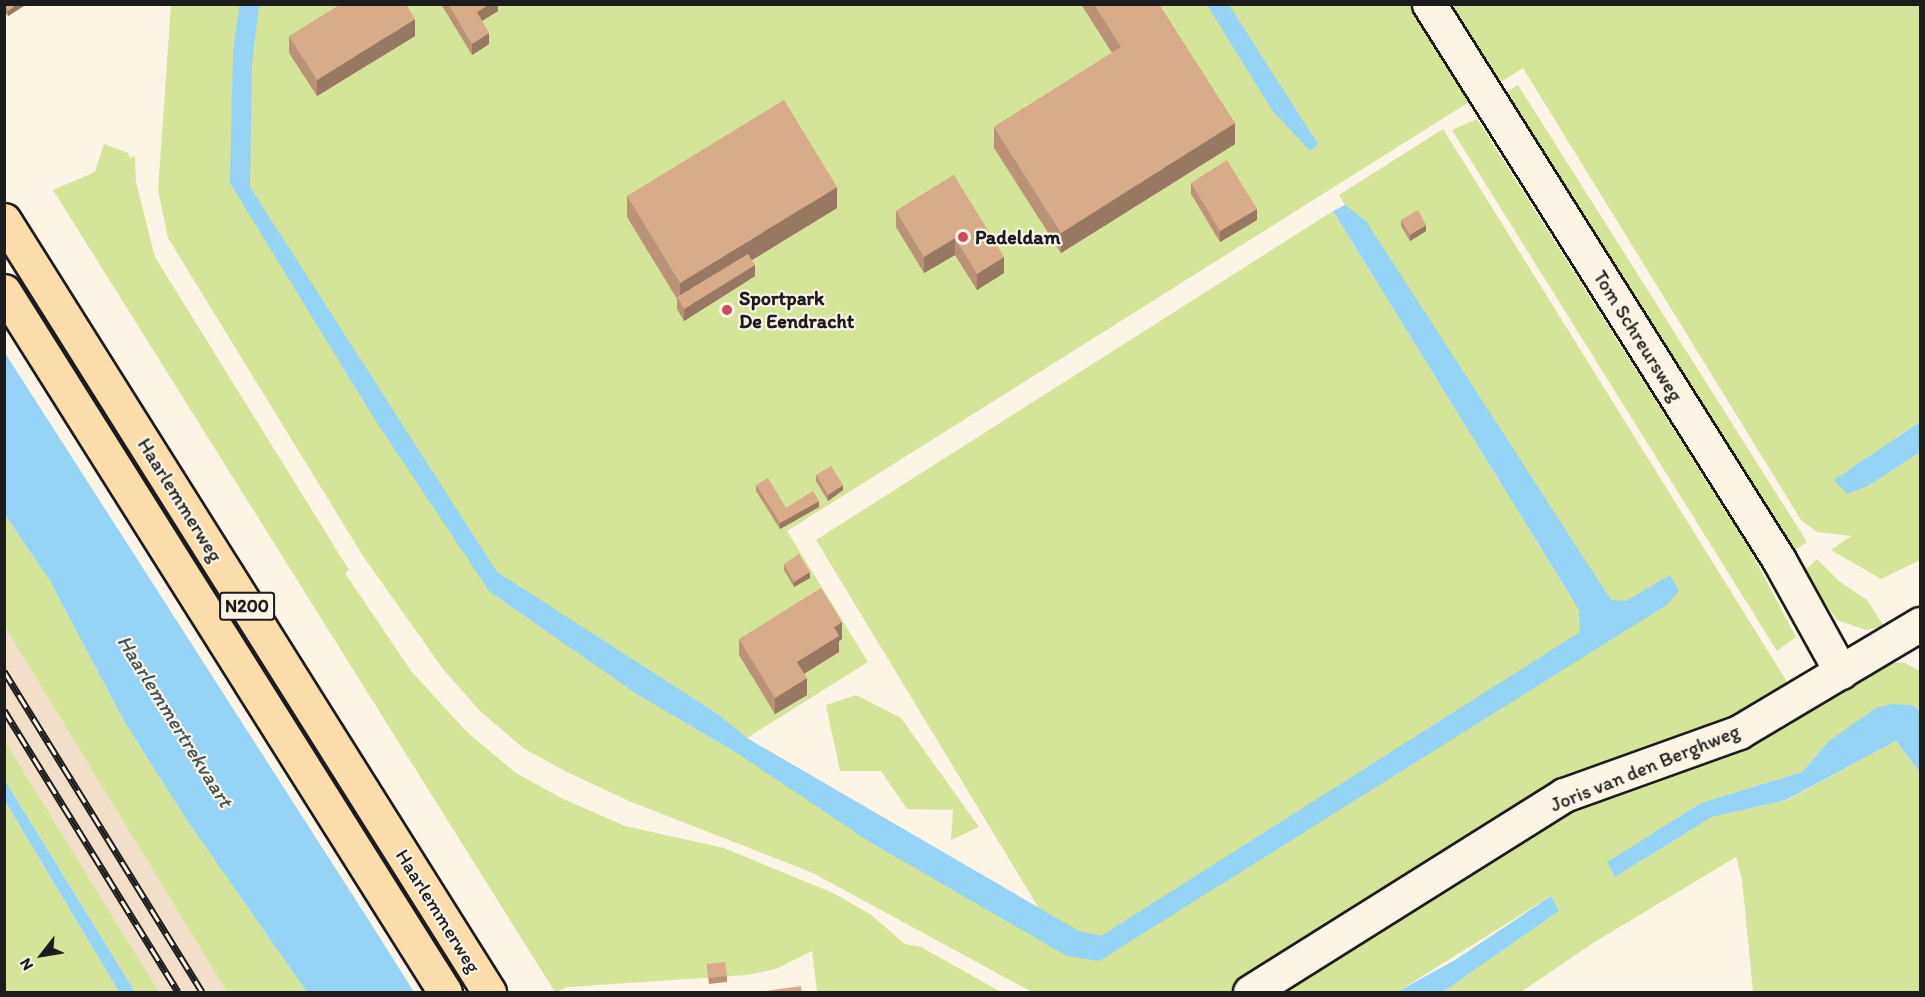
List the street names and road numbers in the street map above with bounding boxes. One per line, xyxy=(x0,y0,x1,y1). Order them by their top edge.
street label: Tom Schreursweg xyxy=(1588,266,1688,406)
street label: Haarlemmerweg xyxy=(132,434,228,566)
road number: N200 xyxy=(218,591,276,621)
street label: Joris van den Berghweg xyxy=(1547,719,1743,817)
street label: Haarlemmerweg xyxy=(390,845,486,977)

